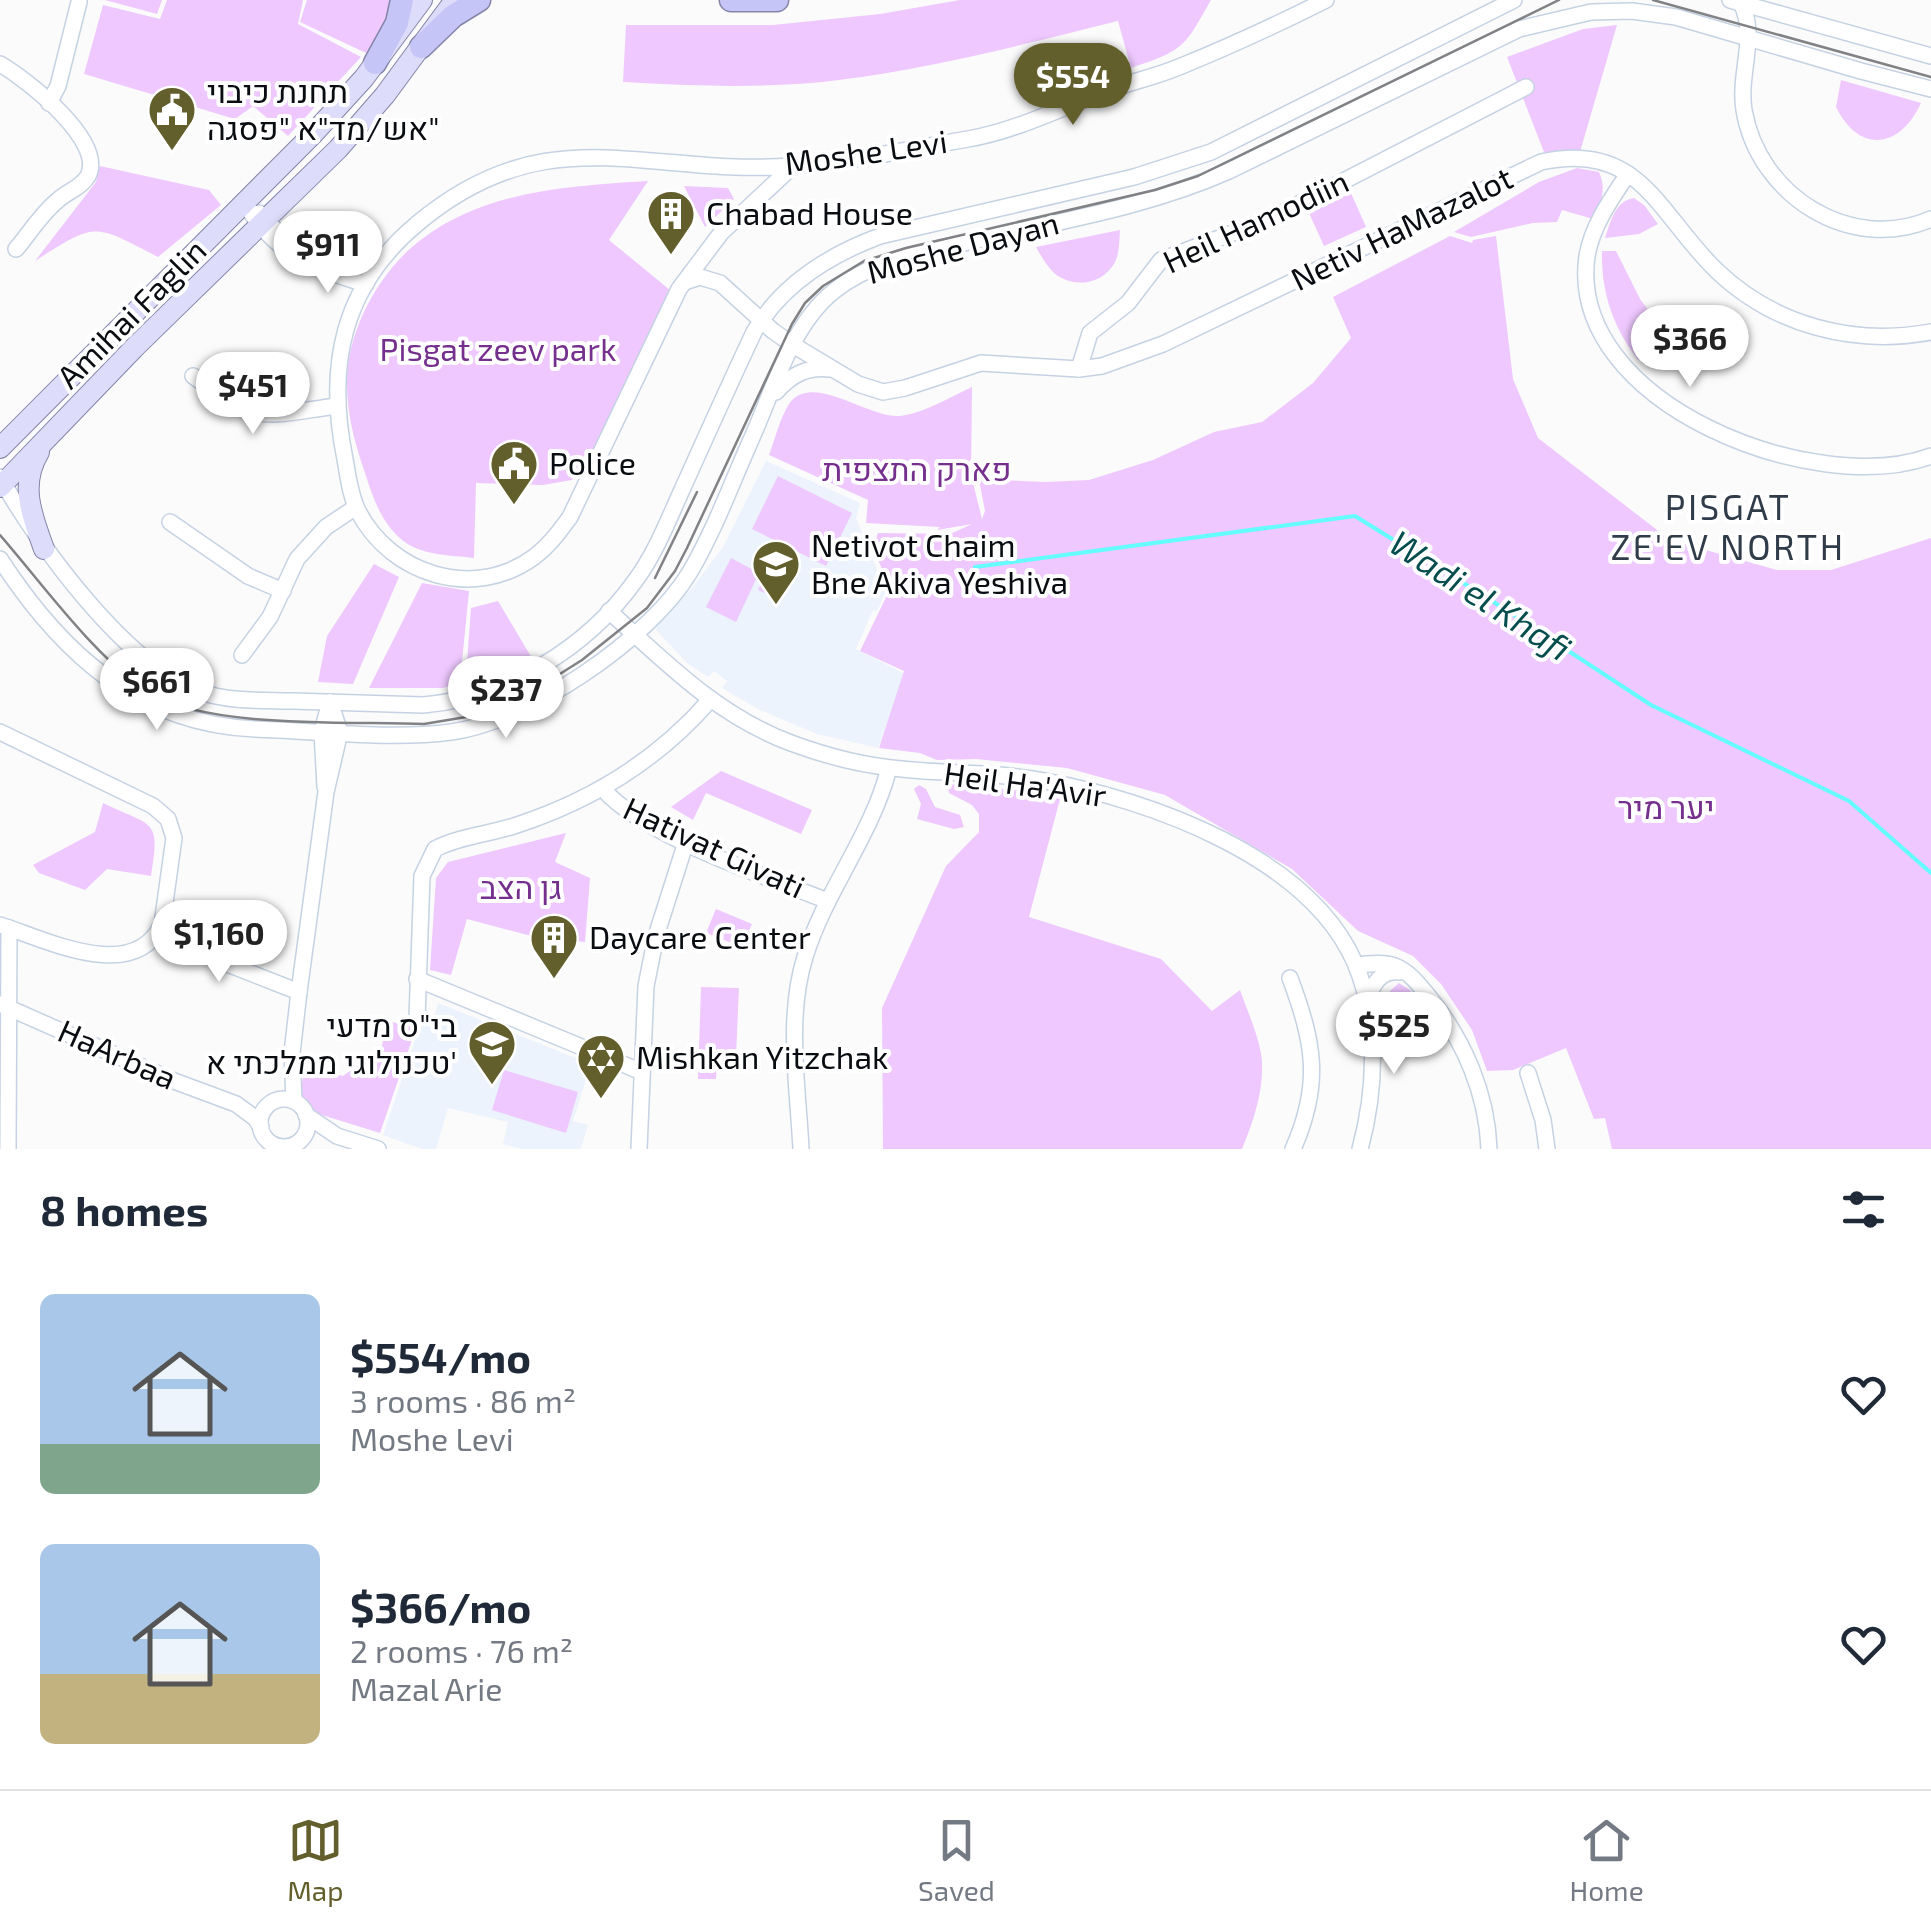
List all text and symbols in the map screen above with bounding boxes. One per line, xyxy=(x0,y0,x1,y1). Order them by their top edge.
pin: $554 xyxy=(1014,43,1132,128)
text: $554 xyxy=(1036,56,1110,94)
place label: תחנת כיבוי אש/מד"א "פסגה" xyxy=(207,71,440,146)
public building icon: תחנת כיבוי אש/מד"א "פסגה" xyxy=(146,84,198,152)
street label: Moshe Levi xyxy=(782,121,949,181)
street label: Netiv HaMazalot xyxy=(1284,157,1518,297)
street label: Heil Hamodiin xyxy=(1156,161,1354,280)
building icon: Chabad House xyxy=(645,188,697,256)
place label: Chabad House xyxy=(706,193,913,231)
street label: Moshe Dayan xyxy=(862,202,1063,290)
pin: $911 xyxy=(269,211,387,296)
text: $911 xyxy=(295,224,361,262)
street label: Amihai Faglin xyxy=(48,230,213,395)
pin: $366 xyxy=(1631,305,1749,390)
text: $366 xyxy=(1653,318,1727,356)
park label: Pisgat zeev park xyxy=(380,329,616,367)
pin: $451 xyxy=(194,352,312,437)
text: $451 xyxy=(218,365,288,403)
public building icon: Police xyxy=(488,438,540,506)
place label: Police xyxy=(549,443,636,481)
park label: פארק התצפית xyxy=(822,449,1012,487)
district label: PISGAT ZE'EV NORTH xyxy=(1610,485,1846,567)
water label: Wadi el Khafi xyxy=(1383,520,1579,668)
place label: Netivot Chaim Bne Akiva Yeshiva xyxy=(811,525,1068,600)
school or university icon: Netivot Chaim Bne Akiva Yeshiva xyxy=(750,538,802,606)
pin: $661 xyxy=(98,648,216,733)
pin: $237 xyxy=(447,656,565,741)
text: $661 xyxy=(122,661,192,699)
text: $237 xyxy=(470,669,542,707)
street label: Heil Ha'Avir xyxy=(942,753,1109,813)
park label: יער מיר xyxy=(1618,787,1714,825)
street label: Hativat Givati xyxy=(618,788,811,905)
park label: גן הצב xyxy=(480,867,562,905)
pin: $1,160 xyxy=(138,900,300,985)
building icon: Daycare Center xyxy=(528,912,580,980)
text: $1,160 xyxy=(173,913,265,951)
place label: Daycare Center xyxy=(589,917,811,955)
pin: $525 xyxy=(1335,992,1453,1077)
place label: בי"ס מדעי טכנולוגי ממלכתי א' xyxy=(206,1005,457,1080)
text: $525 xyxy=(1358,1005,1430,1043)
street label: HaArbaa xyxy=(53,1010,183,1096)
school or university icon: בי"ס מדעי טכנולוגי ממלכתי א' xyxy=(466,1018,518,1086)
synagogue icon: Mishkan Yitzchak xyxy=(575,1032,627,1100)
place label: Mishkan Yitzchak xyxy=(636,1037,888,1075)
icon: filters xyxy=(1836,1182,1891,1237)
text: 8 homes xyxy=(40,1184,208,1234)
text: $554/mo xyxy=(350,1331,531,1381)
icon: home xyxy=(120,1334,240,1454)
icon: heart xyxy=(1836,1367,1891,1422)
text: 3 rooms · 86 m² xyxy=(350,1381,576,1419)
text: Moshe Levi xyxy=(350,1419,514,1457)
text: $366/mo xyxy=(350,1581,531,1631)
icon: home xyxy=(120,1584,240,1704)
icon: heart xyxy=(1836,1617,1891,1672)
text: 2 rooms · 76 m² xyxy=(350,1631,573,1669)
text: Mazal Arie xyxy=(350,1669,502,1707)
tab: Map xyxy=(287,1813,343,1907)
tab: Saved xyxy=(918,1813,995,1907)
tab: Home xyxy=(1570,1813,1644,1907)

